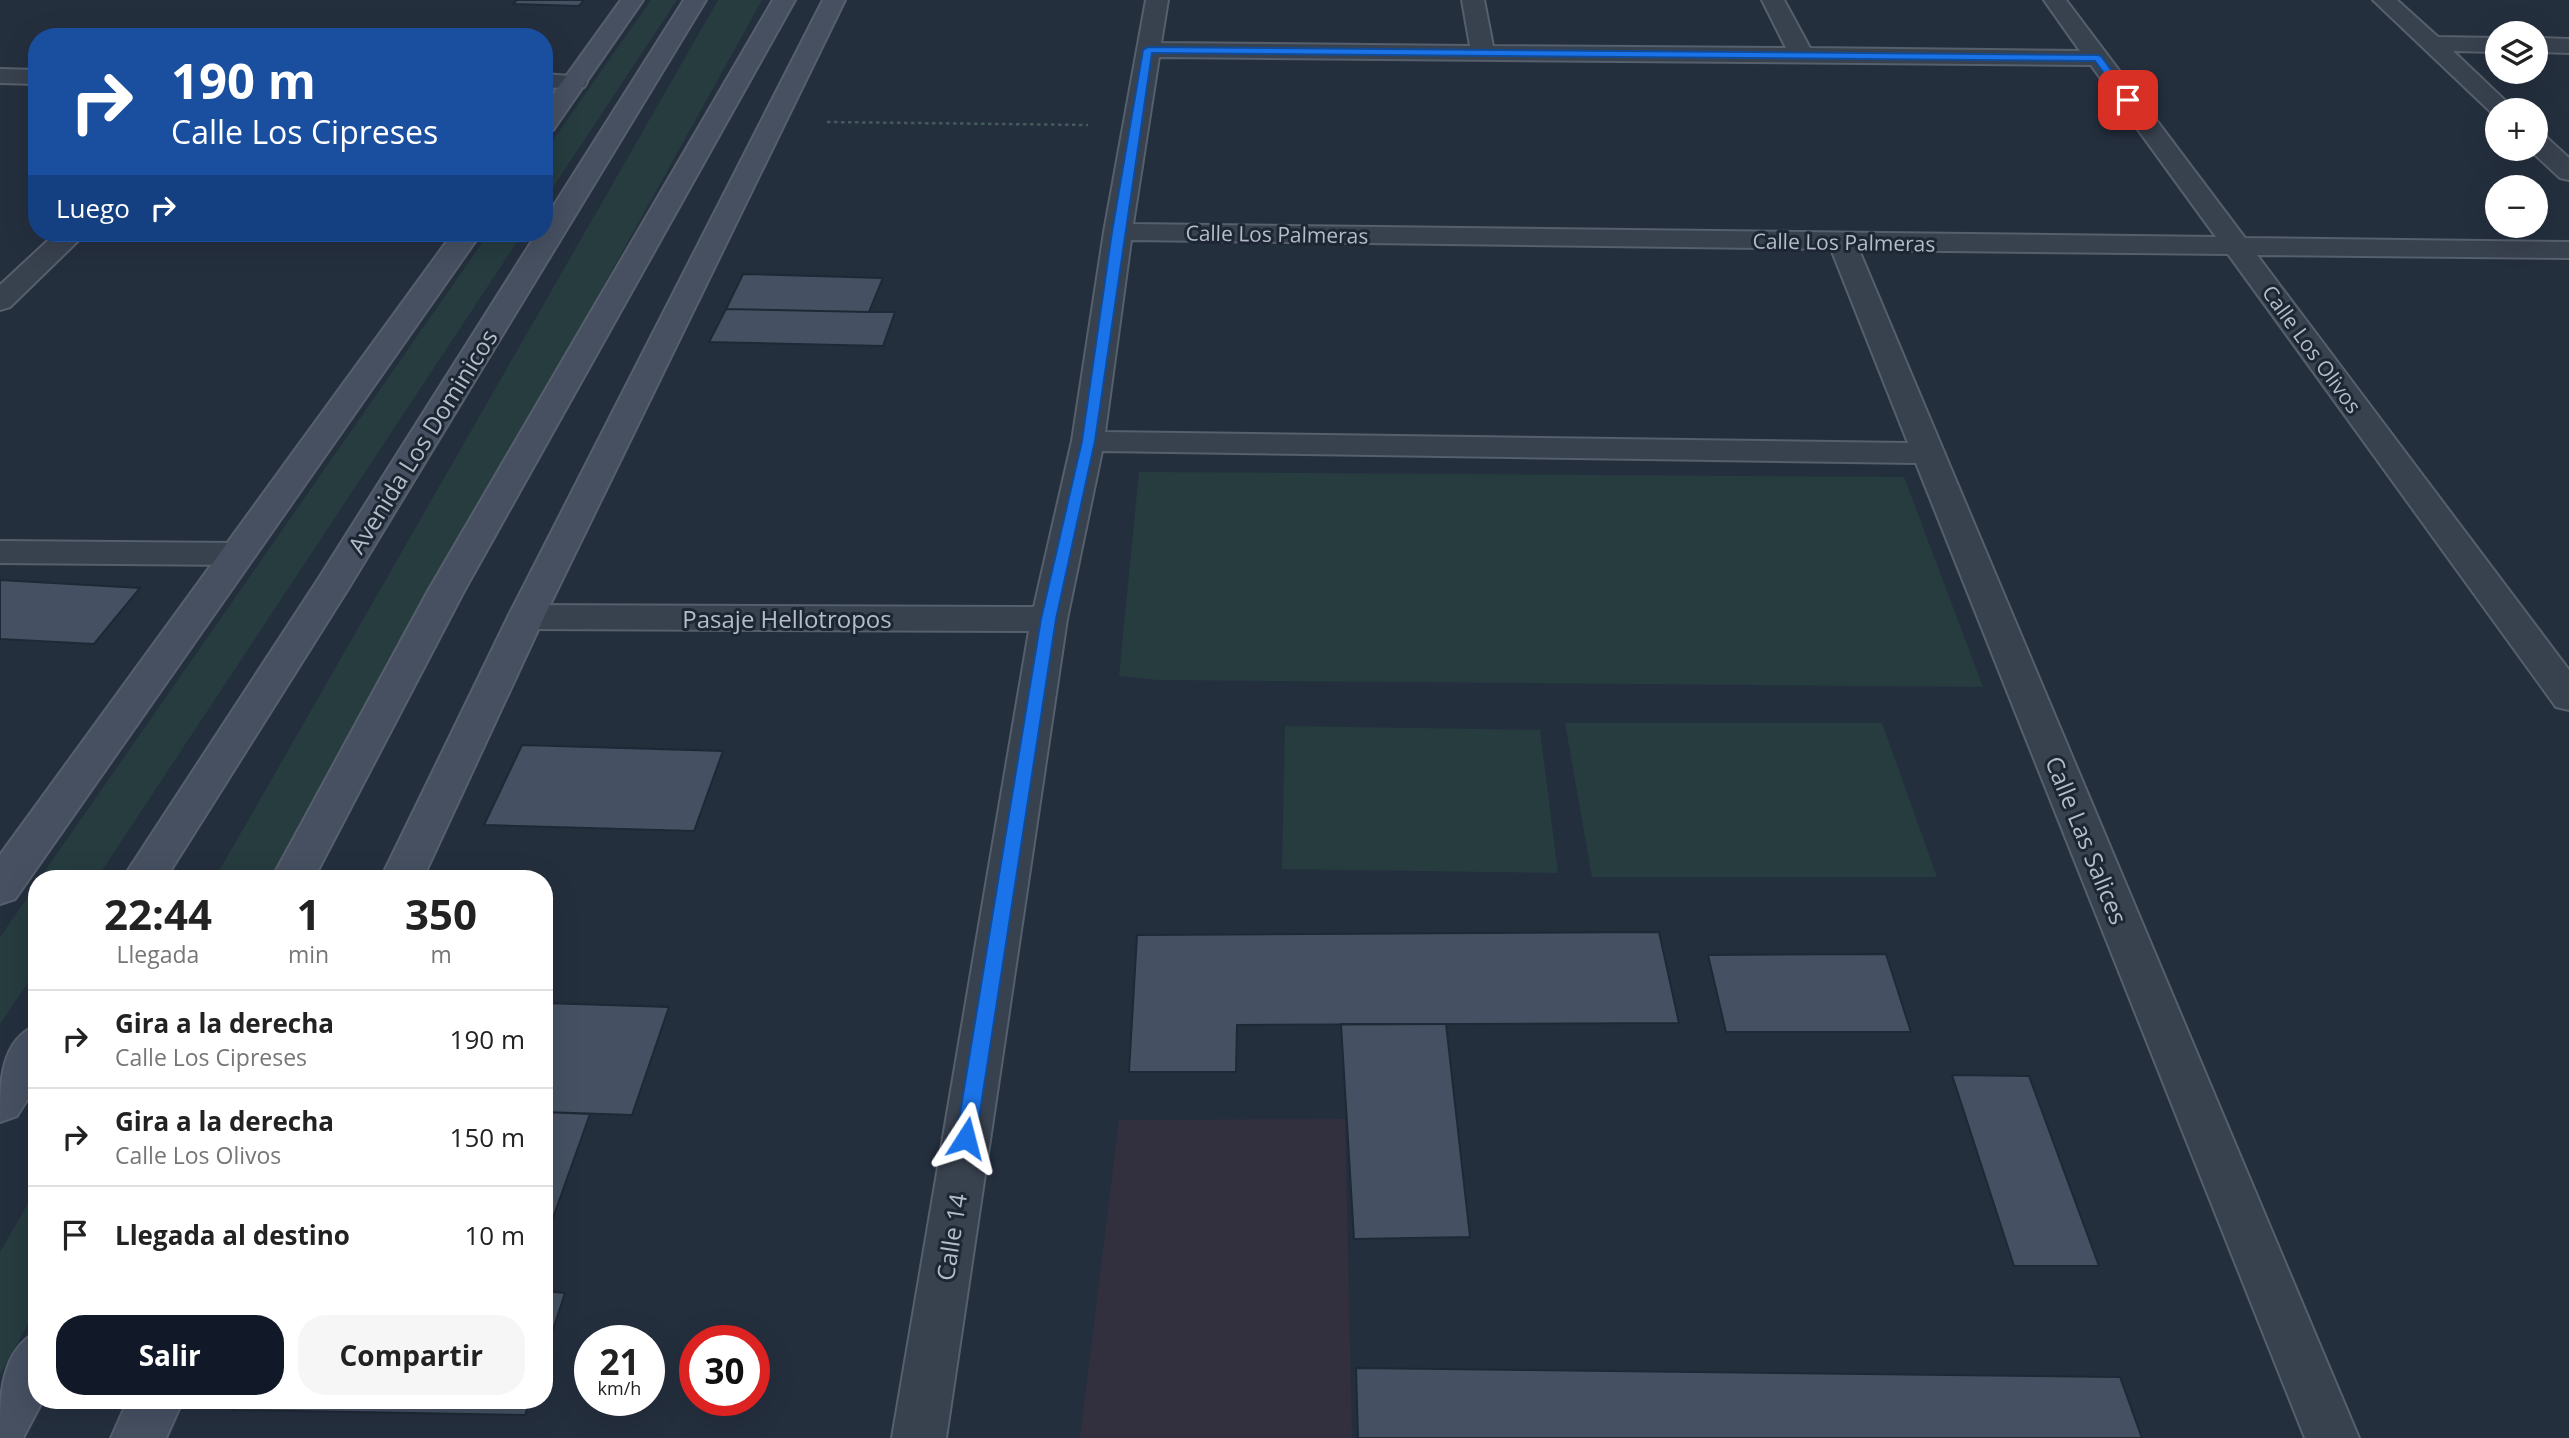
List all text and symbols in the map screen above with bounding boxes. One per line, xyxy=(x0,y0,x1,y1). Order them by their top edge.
map controls xyxy=(2485,21,2548,238)
button: layers xyxy=(2485,21,2548,84)
text: 190 m xyxy=(171,47,316,113)
icon: right xyxy=(56,56,147,147)
pin xyxy=(2098,70,2158,130)
icon: arrive xyxy=(2109,81,2147,119)
button: + xyxy=(2485,98,2548,161)
text: Calle Los Cipreses xyxy=(171,110,438,153)
button: − xyxy=(2485,175,2548,238)
icon: right xyxy=(144,189,182,227)
text: Luego xyxy=(56,190,130,226)
street label: Calle Los Palmeras xyxy=(1185,218,1369,250)
street label: Calle Los Palmeras xyxy=(1752,226,1936,258)
street label: Calle Los Olivos xyxy=(2256,279,2368,419)
street label: Avenida Los Dominicos xyxy=(339,323,505,559)
street label: Pasaje Hellotropos xyxy=(682,602,892,635)
street label: Calle Las Salices xyxy=(2038,751,2136,929)
text: 22:44 xyxy=(104,885,212,942)
text: 1 xyxy=(296,885,321,942)
text: 350 xyxy=(405,885,477,942)
text: Llegada xyxy=(117,938,199,970)
text: min xyxy=(288,938,329,970)
text: m xyxy=(430,938,452,970)
text: Gira a la derecha xyxy=(115,1005,334,1041)
icon: right xyxy=(56,1020,94,1058)
text: 190 m xyxy=(450,1021,525,1057)
text: Calle Los Cipreses xyxy=(115,1041,307,1073)
position arrow xyxy=(929,1101,1003,1175)
text: Gira a la derecha xyxy=(115,1103,334,1139)
icon: right xyxy=(56,1118,94,1156)
text: 150 m xyxy=(450,1119,525,1155)
text: Calle Los Olivos xyxy=(115,1139,281,1171)
street label: Calle 14 xyxy=(928,1191,974,1283)
icon: arrive xyxy=(56,1216,94,1254)
text: Llegada al destino xyxy=(115,1217,350,1253)
text: 10 m xyxy=(464,1217,525,1253)
button: Salir xyxy=(56,1315,284,1395)
button: Compartir xyxy=(298,1315,525,1395)
speed limit sign: 30 xyxy=(679,1325,770,1416)
text: 21 xyxy=(599,1338,640,1385)
text: km/h xyxy=(598,1376,641,1400)

